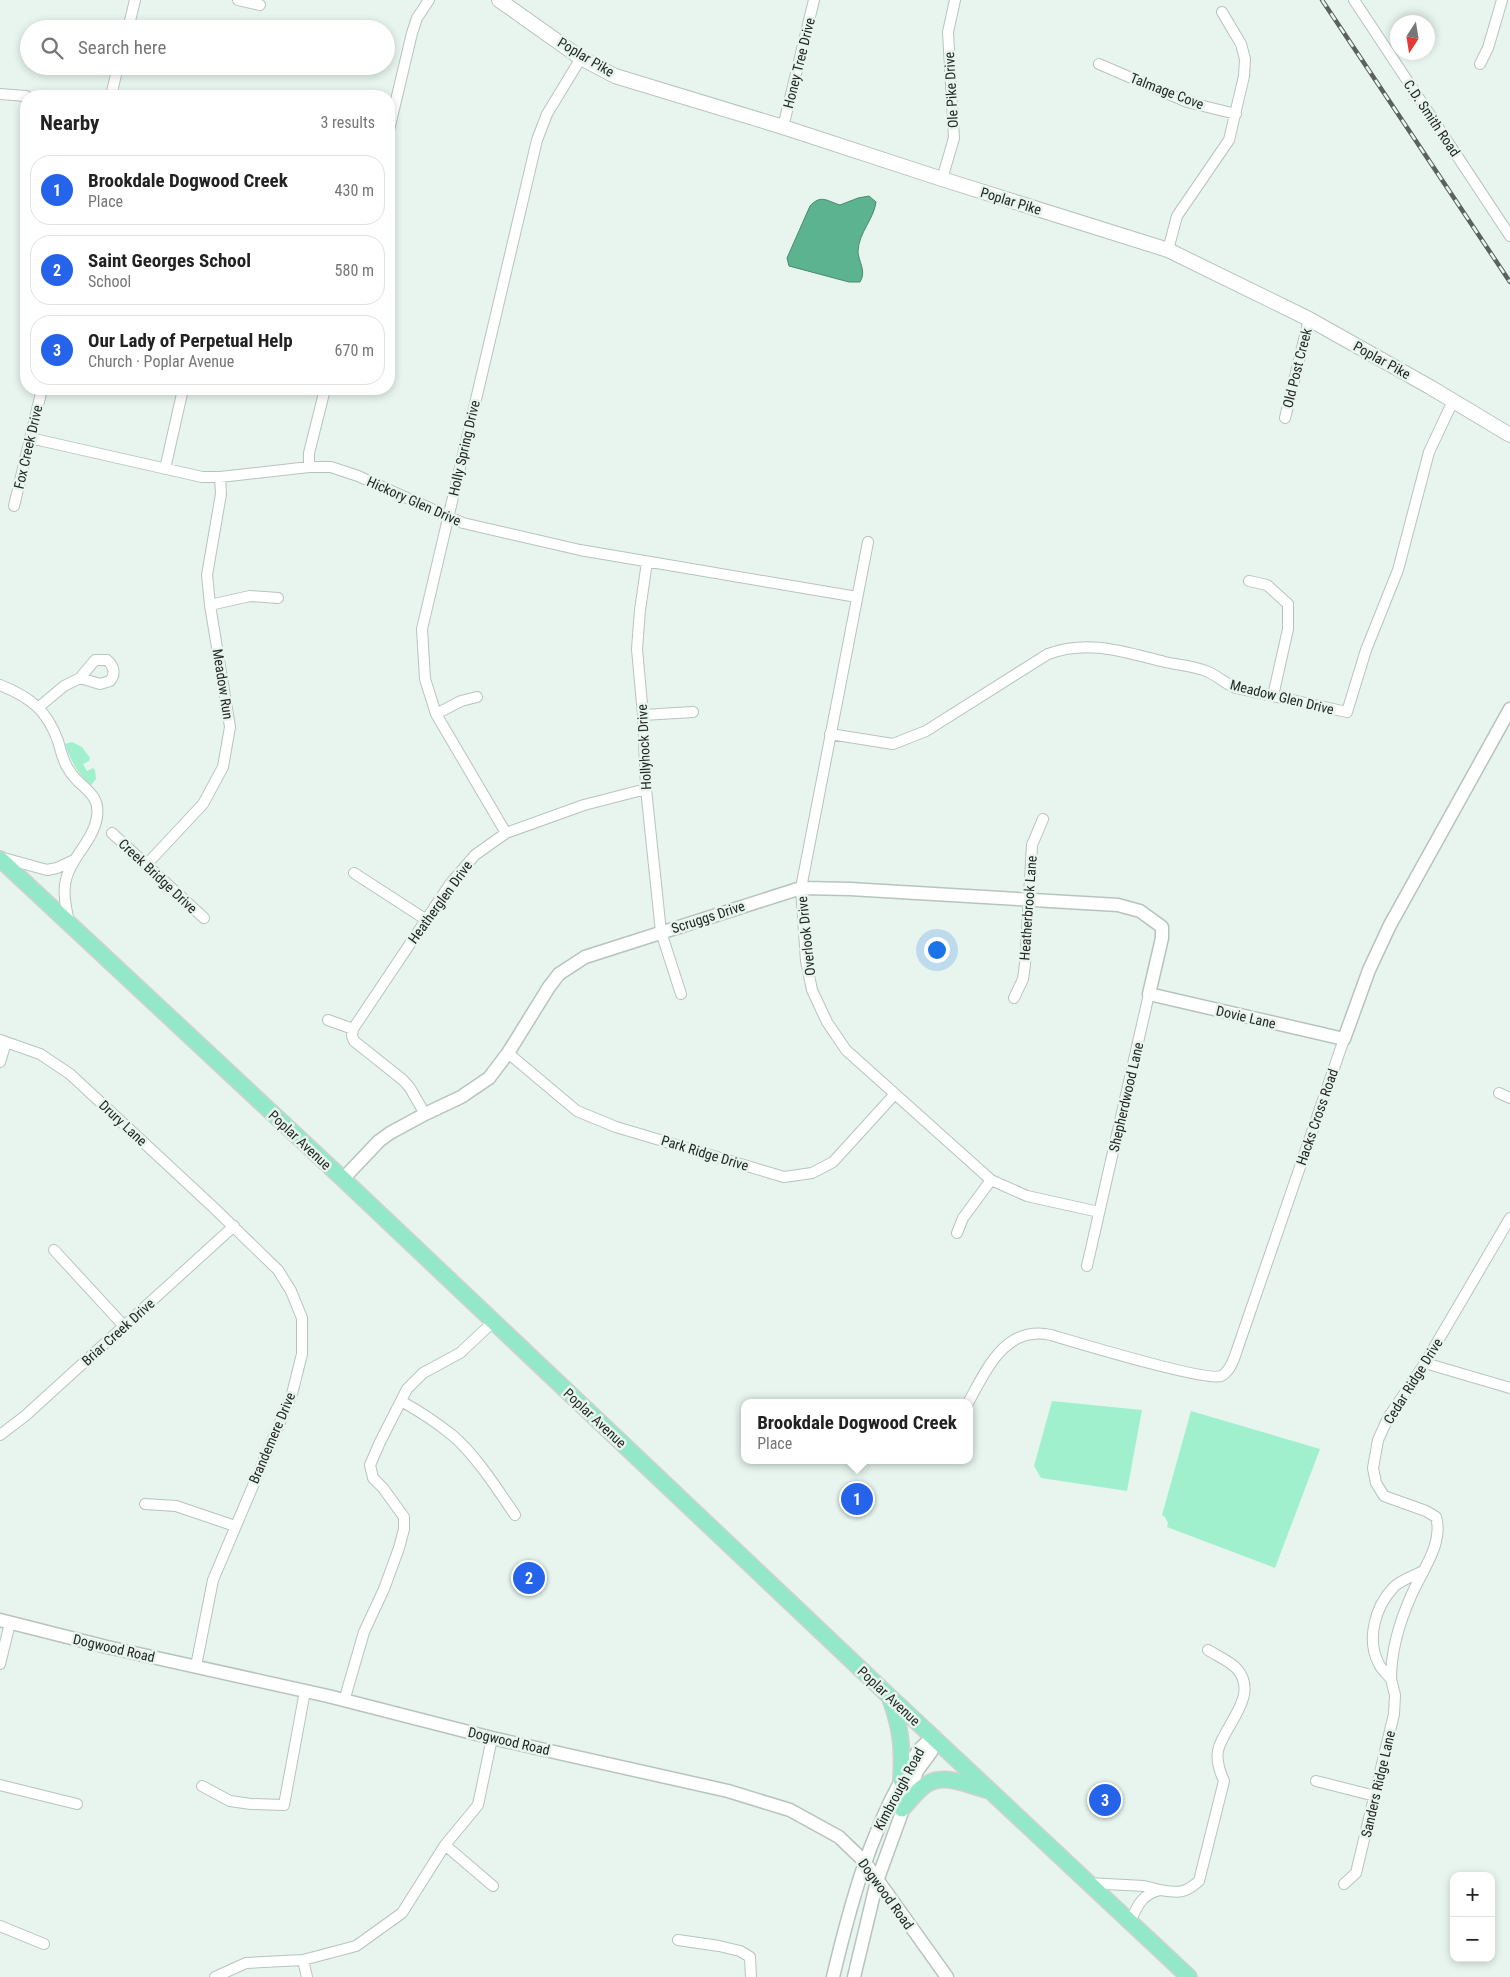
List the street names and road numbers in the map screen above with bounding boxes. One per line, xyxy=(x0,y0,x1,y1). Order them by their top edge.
street label: Honey Tree Drive xyxy=(780,16,818,110)
street label: Poplar Pike xyxy=(555,34,617,80)
street label: Ole Pike Drive xyxy=(941,51,961,128)
street label: Talmage Cove xyxy=(1128,70,1207,113)
street label: C.D. Smith Road xyxy=(1400,77,1464,159)
street label: Poplar Pike xyxy=(979,184,1044,218)
street label: Old Post Creek xyxy=(1279,326,1315,410)
street label: Poplar Pike xyxy=(1351,338,1414,382)
street label: Holly Spring Drive xyxy=(445,398,483,497)
street label: Fox Creek Drive xyxy=(11,403,46,490)
street label: Hickory Glen Drive xyxy=(365,473,464,529)
street label: Meadow Run xyxy=(210,648,236,720)
street label: Meadow Glen Drive xyxy=(1229,676,1336,718)
street label: Hollyhock Drive xyxy=(634,703,654,790)
street label: Creek Bridge Drive xyxy=(115,836,201,917)
street label: Heatherbrook Lane xyxy=(1016,855,1040,961)
street label: Heatherglen Drive xyxy=(405,857,476,946)
street label: Overlook Drive xyxy=(794,895,818,977)
street label: Scruggs Drive xyxy=(669,898,747,936)
street label: Dovie Lane xyxy=(1215,1002,1278,1032)
street label: Shepherdwood Lane xyxy=(1106,1040,1146,1153)
street label: Hacks Cross Road xyxy=(1293,1067,1341,1167)
street label: Drury Lane xyxy=(96,1097,150,1149)
street label: Poplar Avenue xyxy=(266,1107,335,1173)
street label: Park Ridge Drive xyxy=(659,1132,751,1174)
street label: Briar Creek Drive xyxy=(78,1295,158,1369)
street label: Cedar Ridge Drive xyxy=(1380,1335,1446,1427)
street label: Poplar Avenue xyxy=(561,1385,630,1451)
street label: Brandemere Drive xyxy=(246,1390,299,1486)
street label: Dogwood Road xyxy=(72,1631,156,1665)
street label: Poplar Avenue xyxy=(855,1663,924,1729)
street label: Dogwood Road xyxy=(467,1724,551,1758)
street label: Sanders Ridge Lane xyxy=(1358,1729,1398,1839)
street label: Kimbrough Road xyxy=(871,1745,927,1833)
street label: Dogwood Road xyxy=(855,1856,917,1932)

